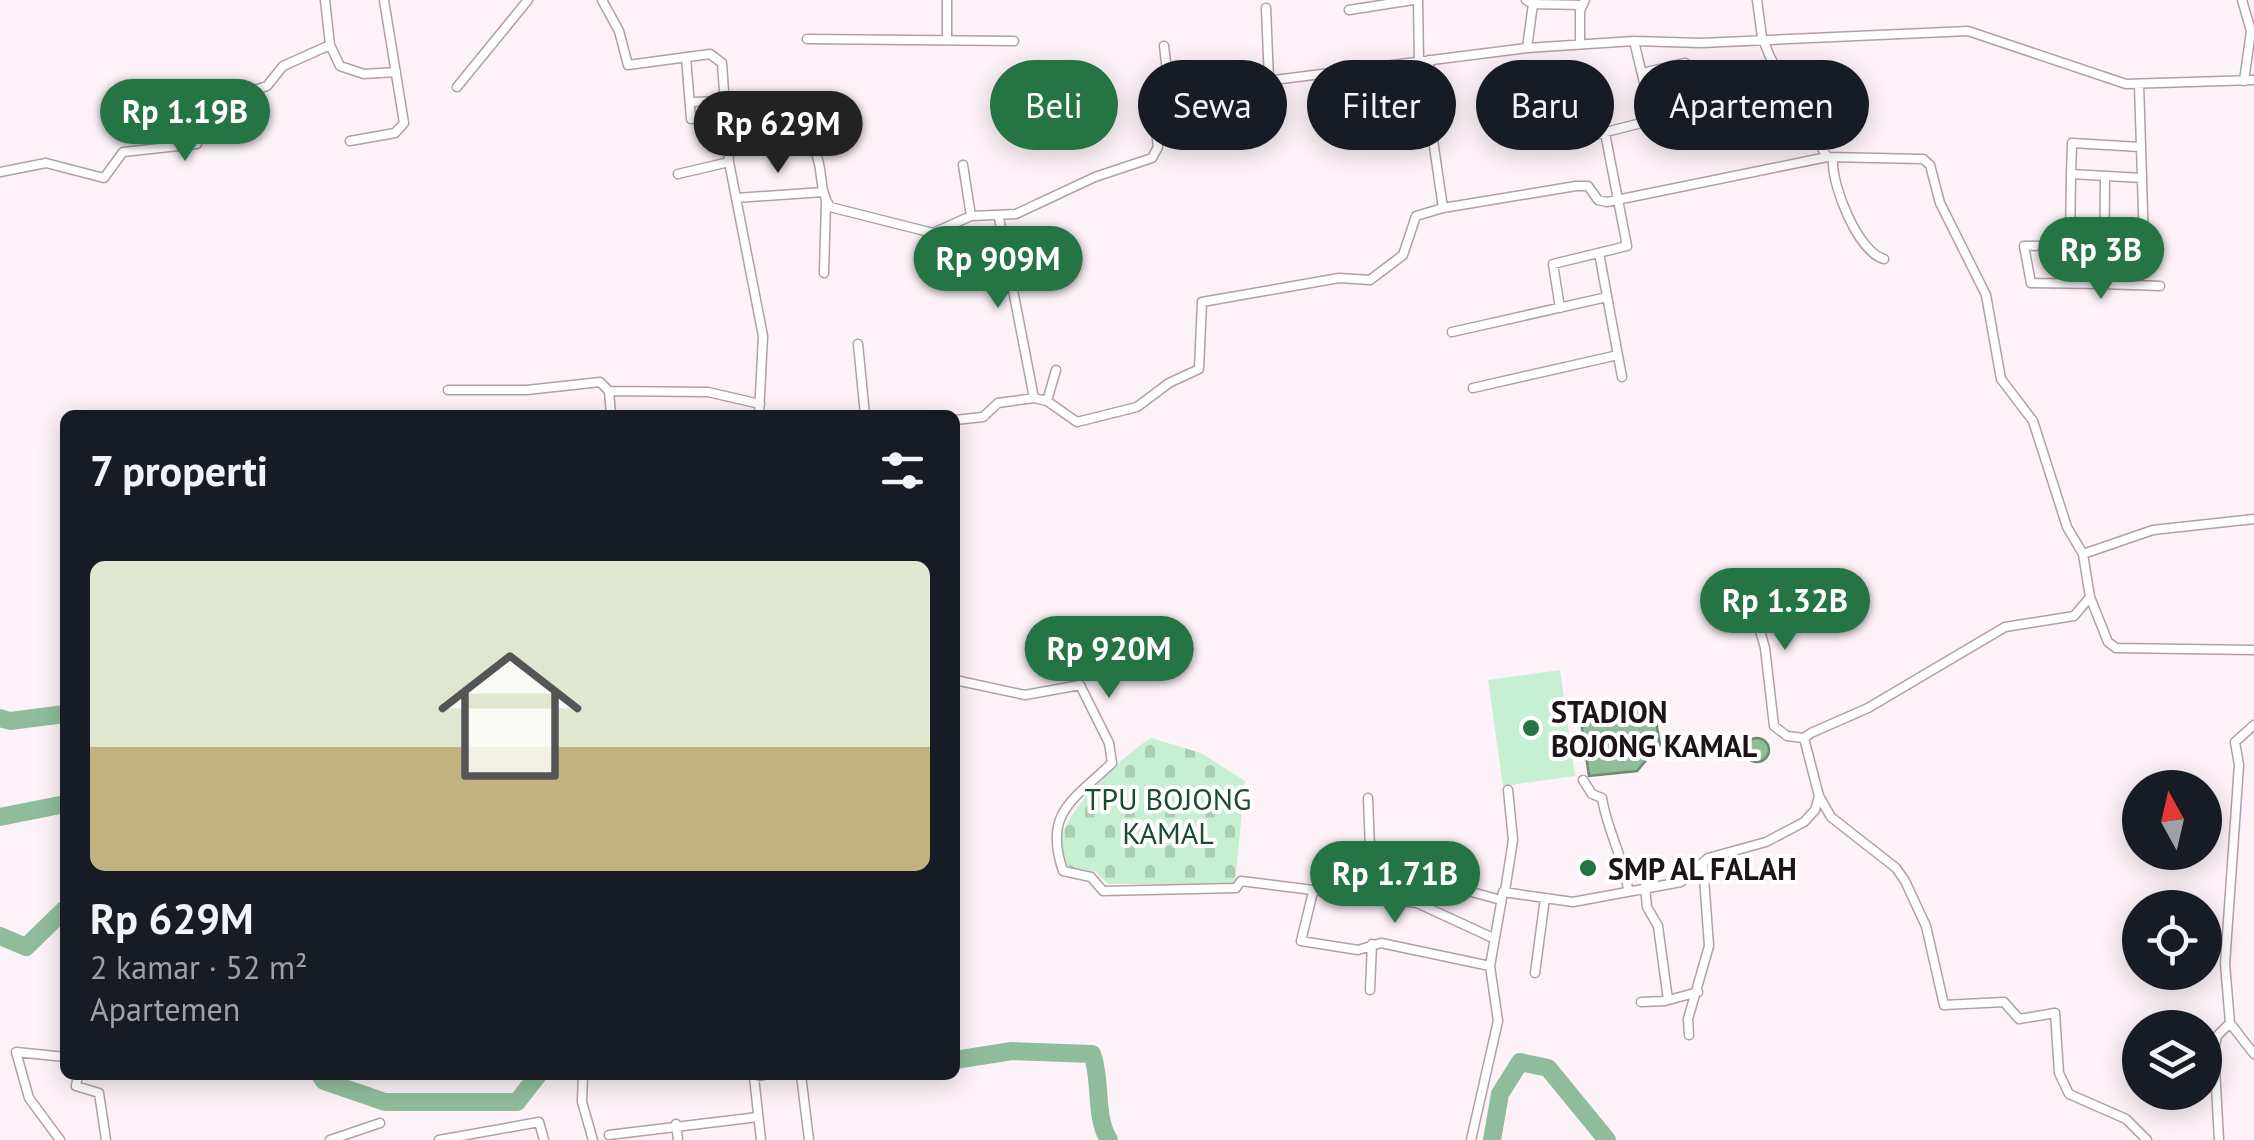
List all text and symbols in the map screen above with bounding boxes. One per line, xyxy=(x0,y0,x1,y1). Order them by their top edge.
chip: Beli xyxy=(990,60,1118,150)
chip: Sewa xyxy=(1138,60,1287,150)
chip: Filter xyxy=(1307,60,1456,150)
chip: Baru xyxy=(1476,60,1614,150)
chip: Apartemen xyxy=(1634,60,1869,150)
pin: Rp 1.19B xyxy=(82,79,288,164)
text: Rp 1.19B xyxy=(122,90,248,132)
pin: Rp 629M xyxy=(686,91,870,176)
text: Rp 629M xyxy=(716,102,840,144)
pin: Rp 3B xyxy=(2031,217,2171,302)
pin: Rp 909M xyxy=(906,226,1090,311)
text: Rp 3B xyxy=(2060,228,2142,270)
text: Rp 909M xyxy=(936,237,1060,279)
text: 7 properti xyxy=(90,443,268,498)
icon: filters xyxy=(875,443,930,498)
pin: Rp 1.32B xyxy=(1682,568,1888,653)
text: Rp 1.32B xyxy=(1722,579,1848,621)
pin: Rp 920M xyxy=(1017,616,1201,701)
icon: home xyxy=(420,626,600,806)
text: Rp 920M xyxy=(1047,627,1171,669)
place label: STADION BOJONG KAMAL xyxy=(1551,692,1758,765)
marker: STADION BOJONG KAMAL xyxy=(1520,717,1542,739)
north arrow xyxy=(2122,770,2222,870)
map controls xyxy=(2122,770,2222,1110)
park label: TPU BOJONG KAMAL xyxy=(1085,779,1251,852)
pin: Rp 1.71B xyxy=(1292,841,1498,926)
place label: SMP AL FALAH xyxy=(1608,849,1797,888)
text: Rp 1.71B xyxy=(1332,852,1458,894)
marker: SMP AL FALAH xyxy=(1577,857,1599,879)
button: locate xyxy=(2122,890,2222,990)
text: Rp 629M xyxy=(90,891,254,946)
text: 2 kamar · 52 m² xyxy=(90,946,308,988)
text: Apartemen xyxy=(90,988,240,1030)
button: layers xyxy=(2122,1010,2222,1110)

